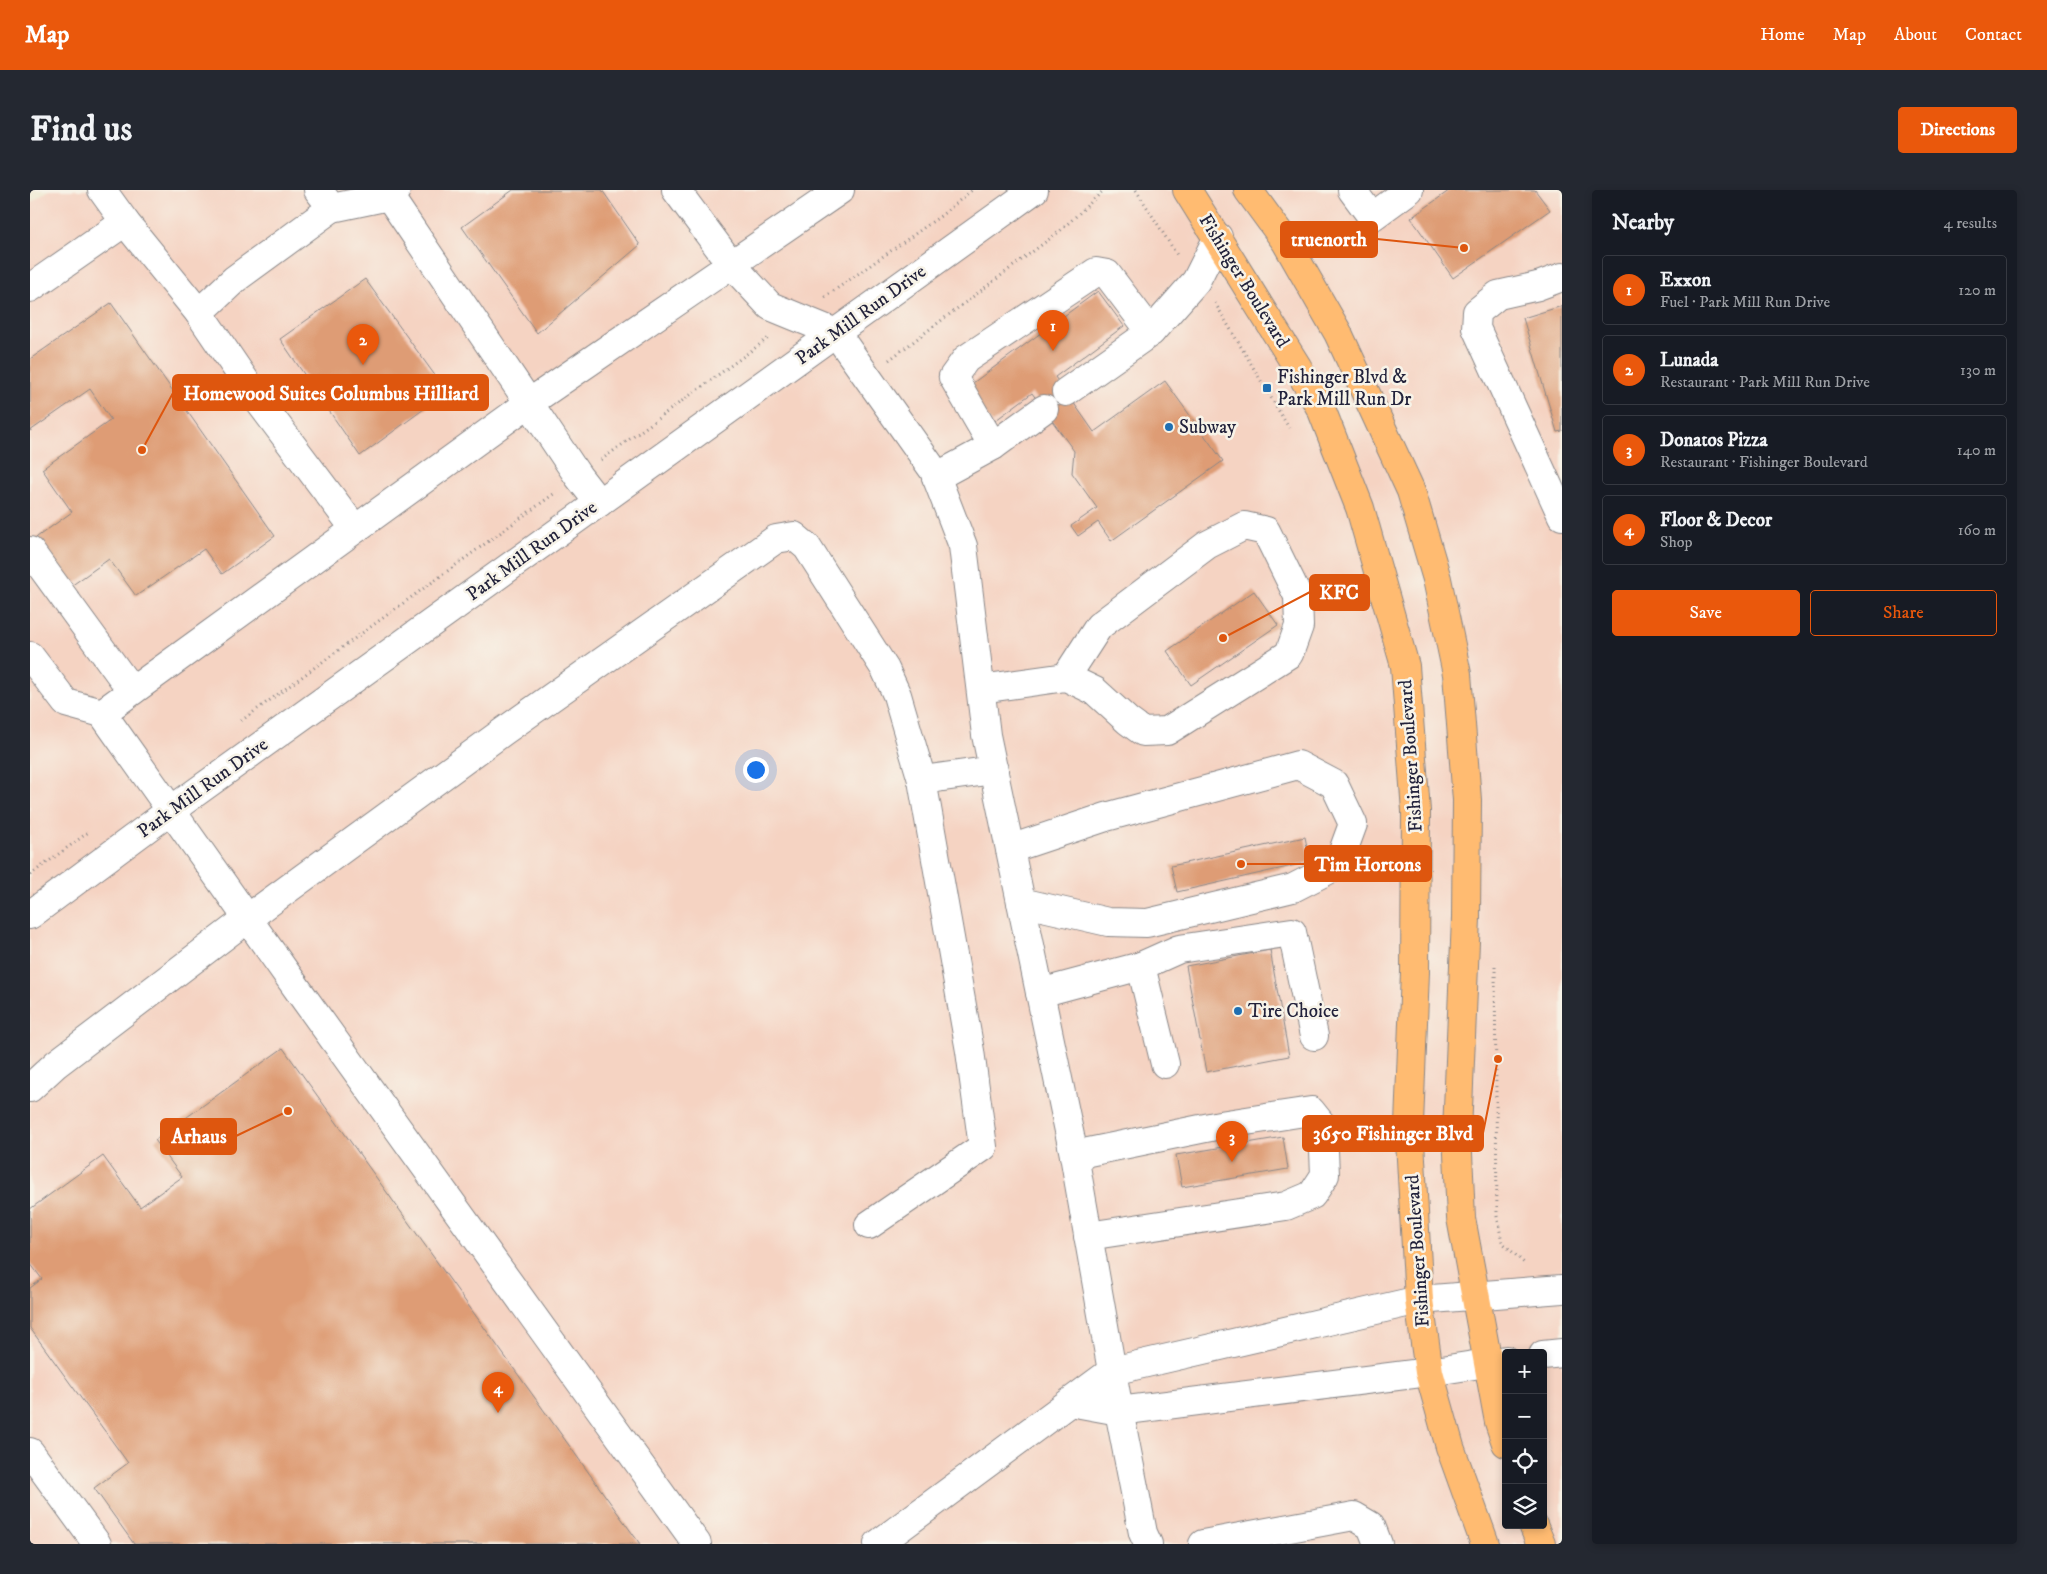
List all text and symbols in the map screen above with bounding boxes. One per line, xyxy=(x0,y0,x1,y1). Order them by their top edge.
text: Map xyxy=(25,20,69,50)
text: Home xyxy=(1760,24,1805,46)
text: Map xyxy=(1833,24,1866,46)
text: About xyxy=(1894,24,1937,46)
text: Contact xyxy=(1965,24,2022,46)
button: Directions xyxy=(1898,107,2017,153)
text: Find us xyxy=(30,108,132,152)
street label: Fishinger Boulevard xyxy=(1194,210,1295,352)
text: Nearby xyxy=(1612,210,1674,236)
text: 4 results xyxy=(1944,213,1997,233)
callout: truenorth xyxy=(1281,222,1377,257)
text: truenorth xyxy=(1291,228,1368,253)
street label: Park Mill Run Drive xyxy=(791,260,931,370)
text: Exxon xyxy=(1660,269,1711,292)
text: 1 xyxy=(1626,280,1632,300)
text: 120 m xyxy=(1958,280,1996,300)
text: Fuel · Park Mill Run Drive xyxy=(1660,292,1830,312)
pin: 1 xyxy=(1037,310,1069,351)
pin: 2 xyxy=(347,324,379,365)
text: Lunada xyxy=(1660,349,1718,372)
text: 2 xyxy=(1625,360,1633,380)
text: 130 m xyxy=(1960,360,1996,380)
place label: Fishinger Blvd & Park Mill Run Dr xyxy=(1277,366,1411,411)
text: Restaurant · Park Mill Run Drive xyxy=(1660,372,1870,392)
callout: Homewood Suites Columbus Hilliard xyxy=(173,375,488,410)
text: Homewood Suites Columbus Hilliard xyxy=(183,382,480,407)
marker: Fishinger Blvd & Park Mill Run Dr xyxy=(1261,382,1273,394)
place label: Subway xyxy=(1179,416,1237,439)
marker: Subway xyxy=(1163,421,1175,433)
text: Donatos Pizza xyxy=(1660,429,1768,452)
text: 3 xyxy=(1626,440,1632,460)
text: 140 m xyxy=(1957,440,1996,460)
text: Restaurant · Fishinger Boulevard xyxy=(1660,452,1868,472)
street label: Park Mill Run Drive xyxy=(462,496,602,606)
text: Floor & Decor xyxy=(1660,509,1772,532)
text: 4 xyxy=(1624,520,1634,540)
text: 160 m xyxy=(1958,520,1996,540)
text: Shop xyxy=(1660,532,1693,552)
callout: KFC xyxy=(1310,575,1369,610)
text: KFC xyxy=(1319,581,1359,606)
button: Save xyxy=(1612,590,1800,636)
button: Share xyxy=(1810,590,1997,636)
street label: Fishinger Boulevard xyxy=(1394,678,1428,833)
street label: Park Mill Run Drive xyxy=(133,733,273,843)
your location xyxy=(743,757,769,783)
callout: Tim Hortons xyxy=(1305,846,1431,881)
text: Tim Hortons xyxy=(1314,853,1422,878)
place label: Tire Choice xyxy=(1248,1000,1339,1023)
marker: Tire Choice xyxy=(1232,1005,1244,1017)
callout: 3650 Fishinger Blvd xyxy=(1303,1116,1483,1151)
callout: Arhaus xyxy=(161,1119,236,1154)
pin: 3 xyxy=(1216,1121,1248,1162)
text: 3650 Fishinger Blvd xyxy=(1313,1122,1474,1147)
text: Arhaus xyxy=(170,1125,227,1150)
street label: Fishinger Boulevard xyxy=(1401,1173,1435,1328)
map controls xyxy=(1502,1349,1547,1529)
button: + xyxy=(1502,1349,1547,1394)
pin: 4 xyxy=(482,1372,514,1413)
button: − xyxy=(1502,1394,1547,1439)
button: locate xyxy=(1502,1439,1547,1484)
button: layers xyxy=(1502,1484,1547,1529)

